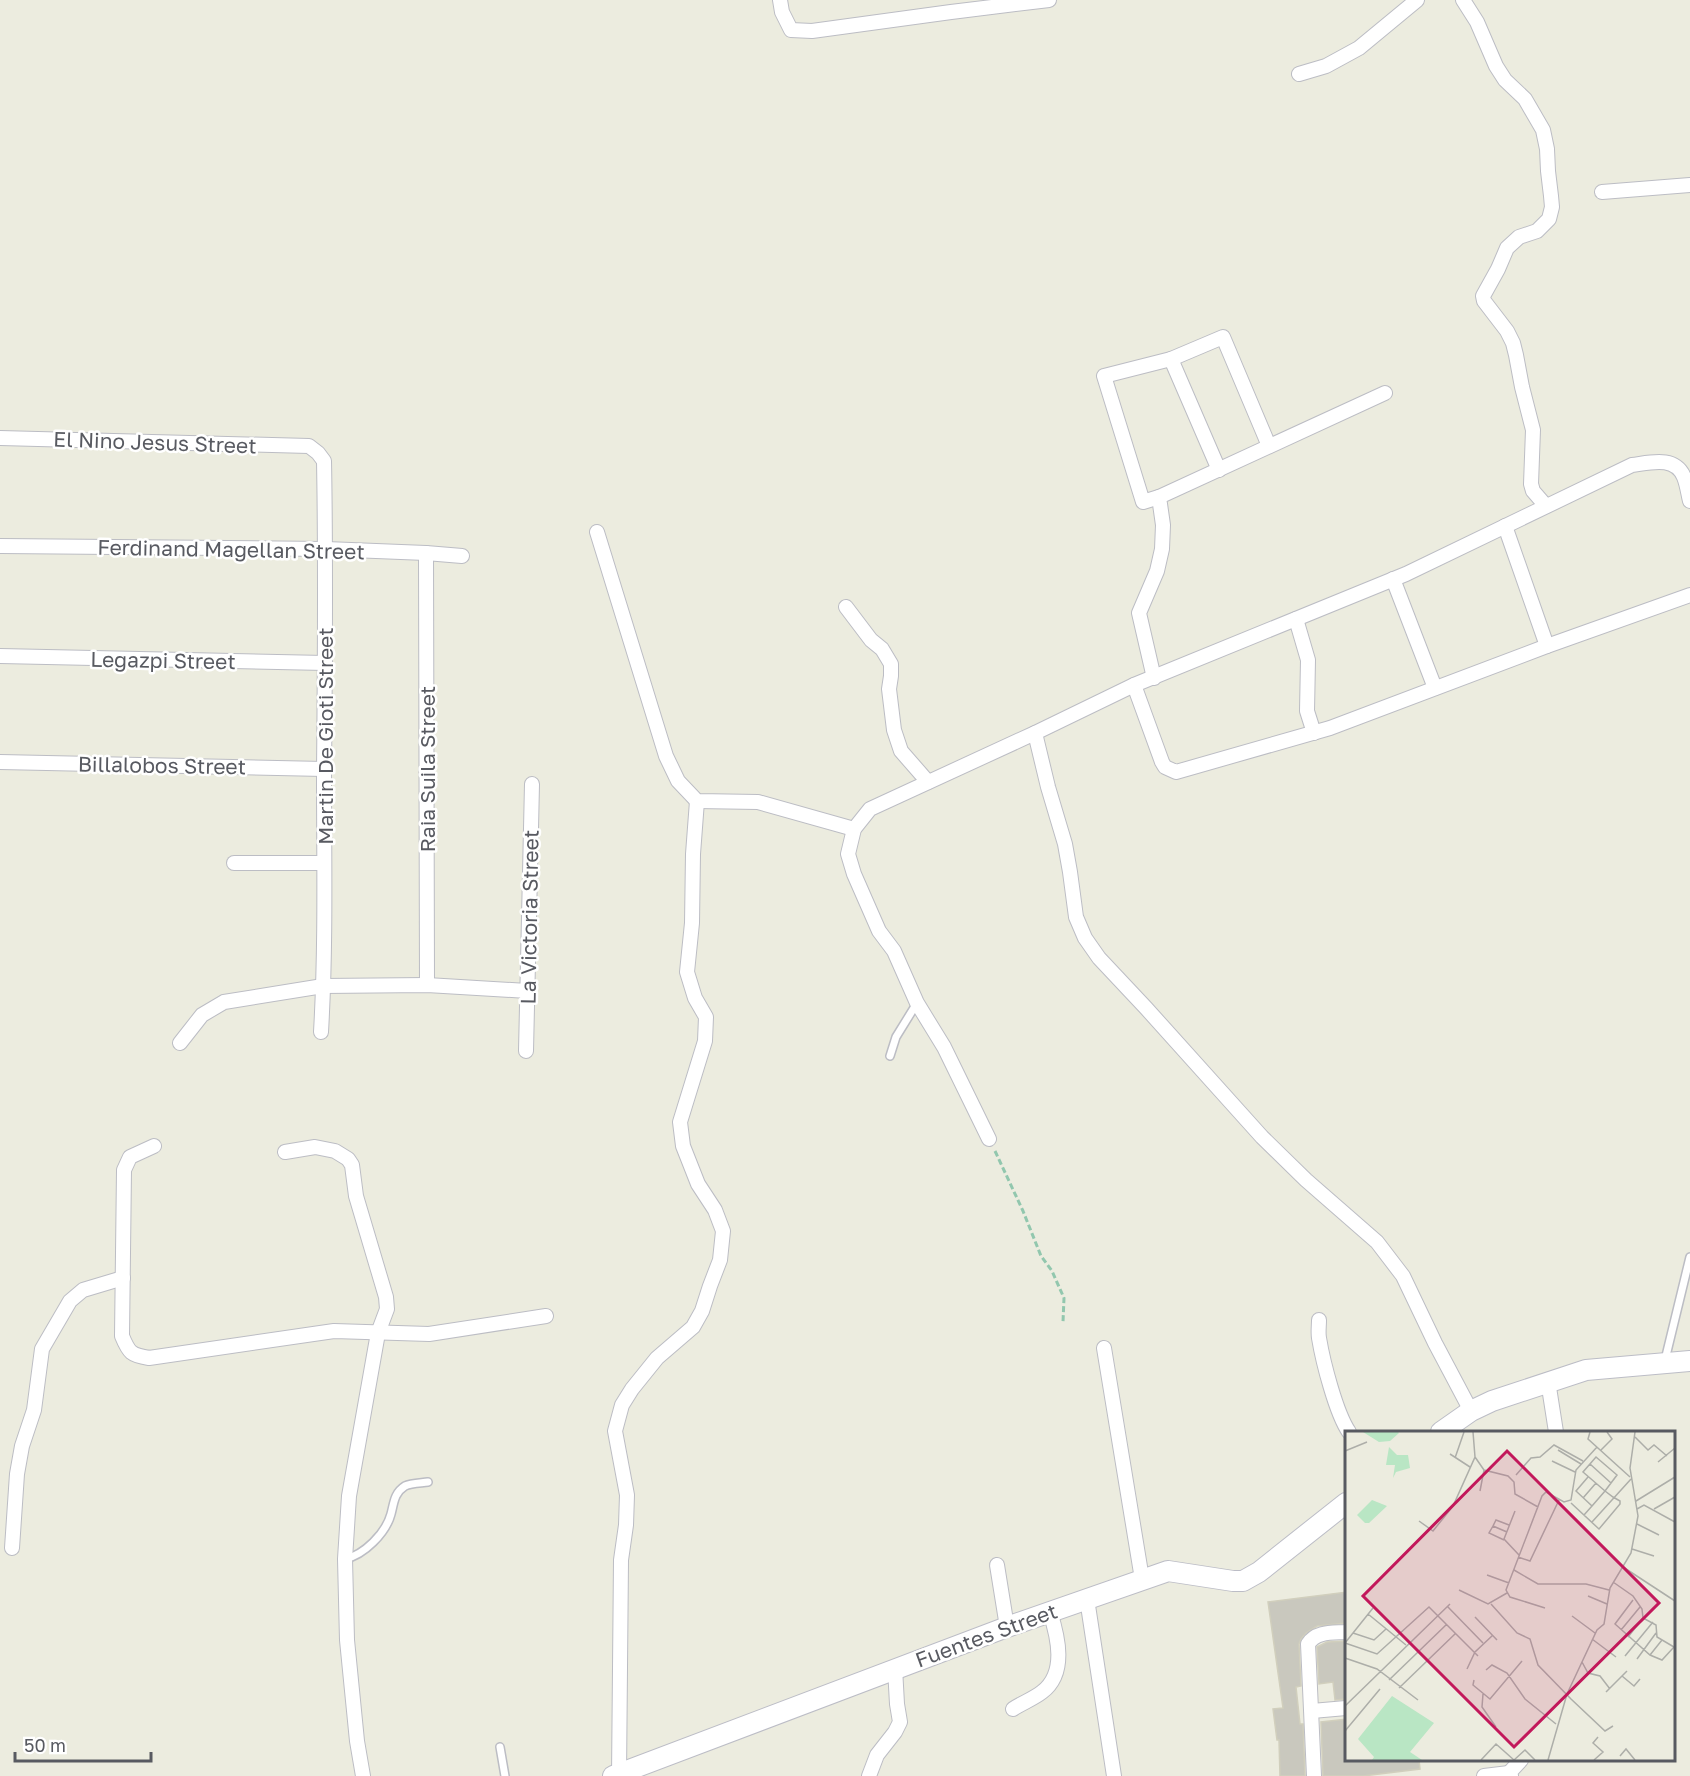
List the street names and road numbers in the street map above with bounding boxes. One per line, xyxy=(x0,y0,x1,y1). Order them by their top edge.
street label: El Nino Jesus Street xyxy=(53,425,257,459)
street label: Ferdinand Magellan Street xyxy=(97,534,365,564)
street label: Martin De Gioti Street xyxy=(312,627,338,845)
street label: Legazpi Street xyxy=(90,646,236,674)
street label: Raia Suila Street xyxy=(414,686,440,852)
street label: Billalobos Street xyxy=(78,751,246,779)
street label: La Victoria Street xyxy=(514,830,544,1004)
street label: Fuentes Street xyxy=(911,1597,1061,1673)

